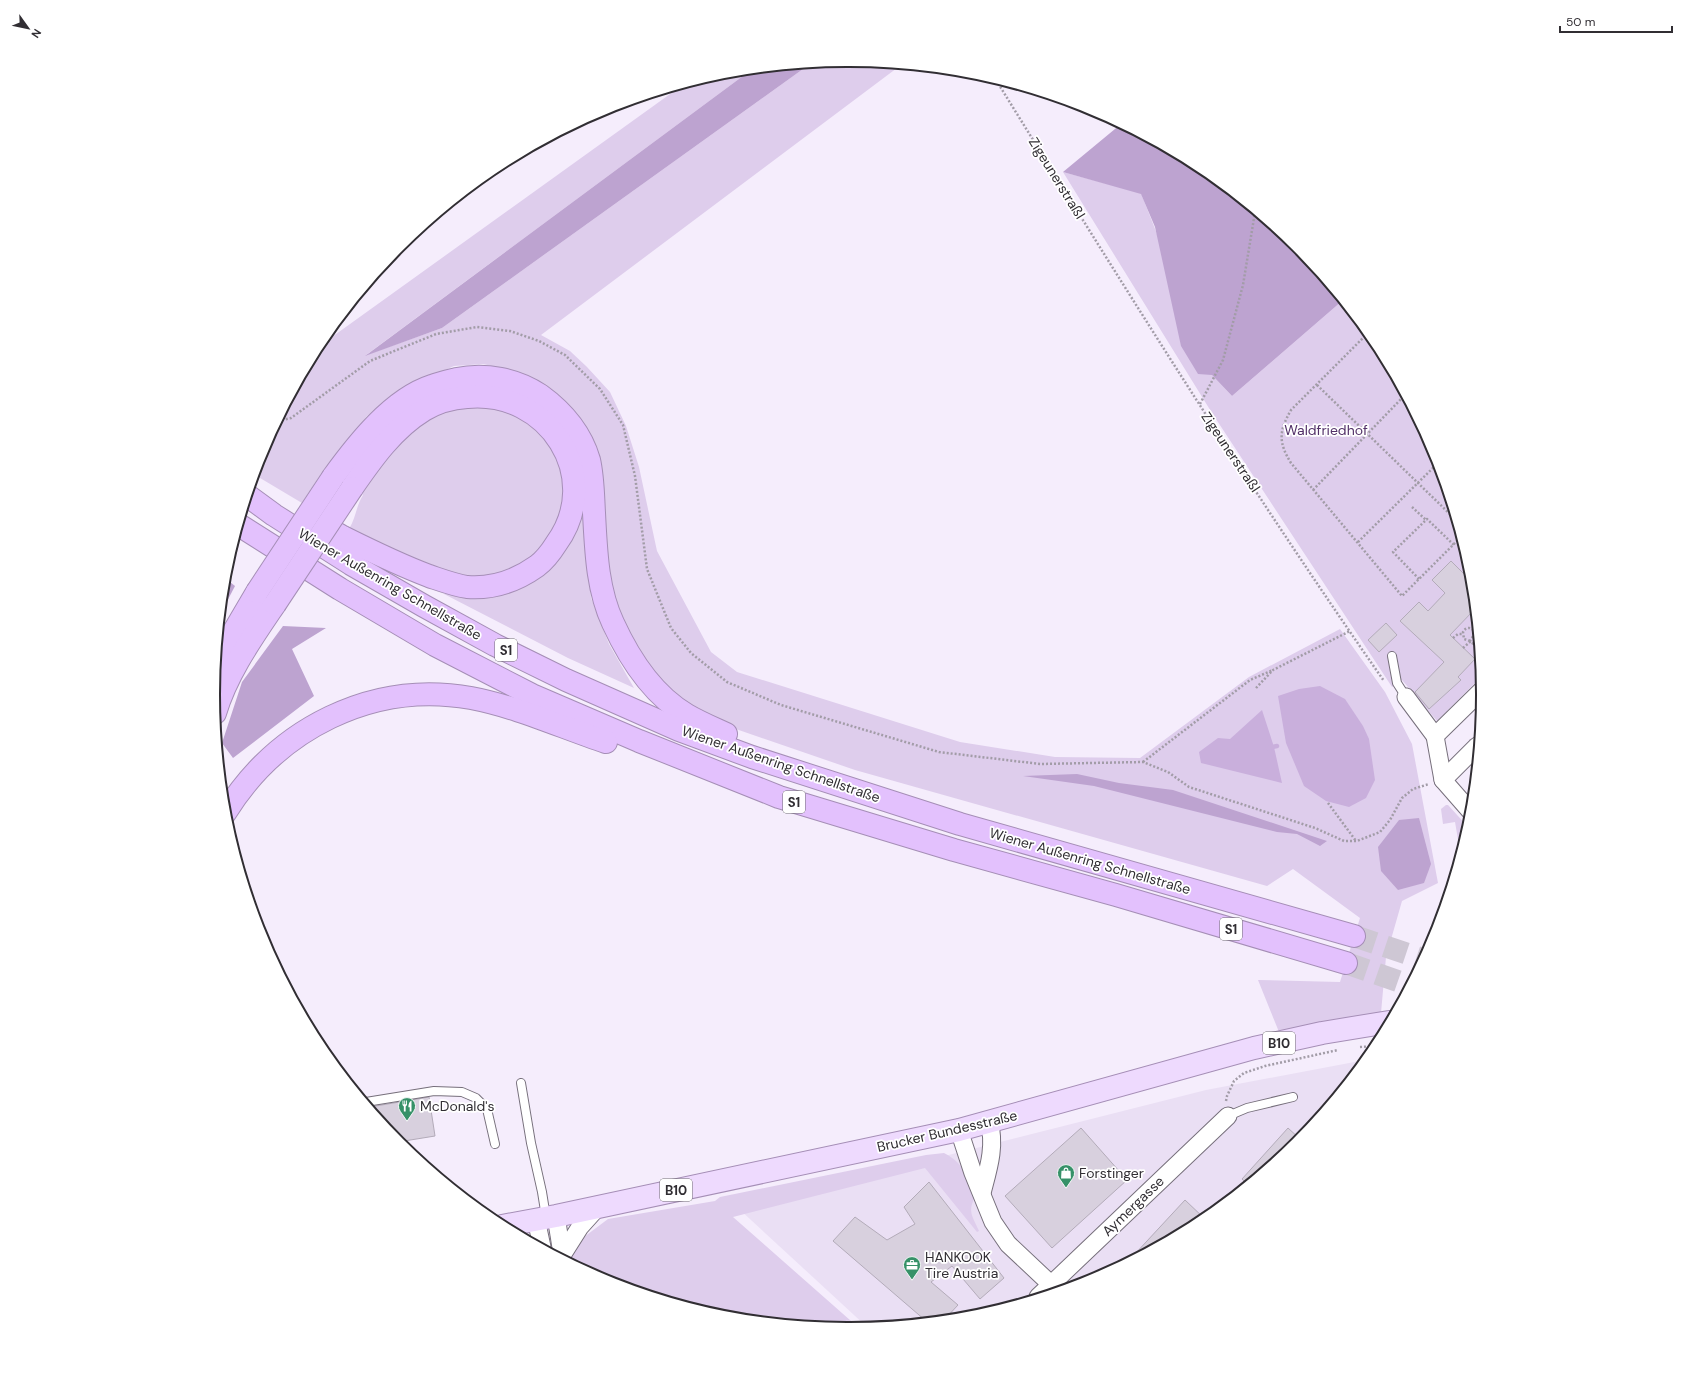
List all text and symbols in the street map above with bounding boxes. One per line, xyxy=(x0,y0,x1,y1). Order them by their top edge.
north arrow xyxy=(8,8,48,48)
scale bar xyxy=(1560,8,1672,34)
text: 50 m xyxy=(1566,14,1595,30)
text: N xyxy=(28,26,44,41)
street label: Zigeunerstraßl xyxy=(1025,134,1089,222)
street label: Zigeunerstraßl xyxy=(1198,408,1264,496)
park label: Waldfriedhof xyxy=(1284,421,1368,439)
street label: Wiener Außenring Schnellstraße xyxy=(295,524,485,644)
road number: S1 xyxy=(495,639,517,661)
street label: Wiener Außenring Schnellstraße xyxy=(679,722,883,806)
road number: S1 xyxy=(783,791,805,813)
street label: Wiener Außenring Schnellstraße xyxy=(987,824,1193,898)
road number: S1 xyxy=(1220,918,1242,940)
road number: B10 xyxy=(1263,1032,1295,1054)
restaurant icon: McDonald's xyxy=(397,1096,417,1121)
place label: McDonald's xyxy=(420,1097,495,1115)
street label: Brucker Bundesstraße xyxy=(875,1106,1019,1156)
shop icon: Forstinger xyxy=(1056,1163,1076,1188)
place label: Forstinger xyxy=(1079,1164,1144,1182)
street label: Aymergasse xyxy=(1098,1172,1168,1240)
road number: B10 xyxy=(660,1179,692,1201)
place label: HANKOOK Tire Austria xyxy=(925,1248,998,1282)
office icon: HANKOOK Tire Austria xyxy=(902,1255,922,1280)

